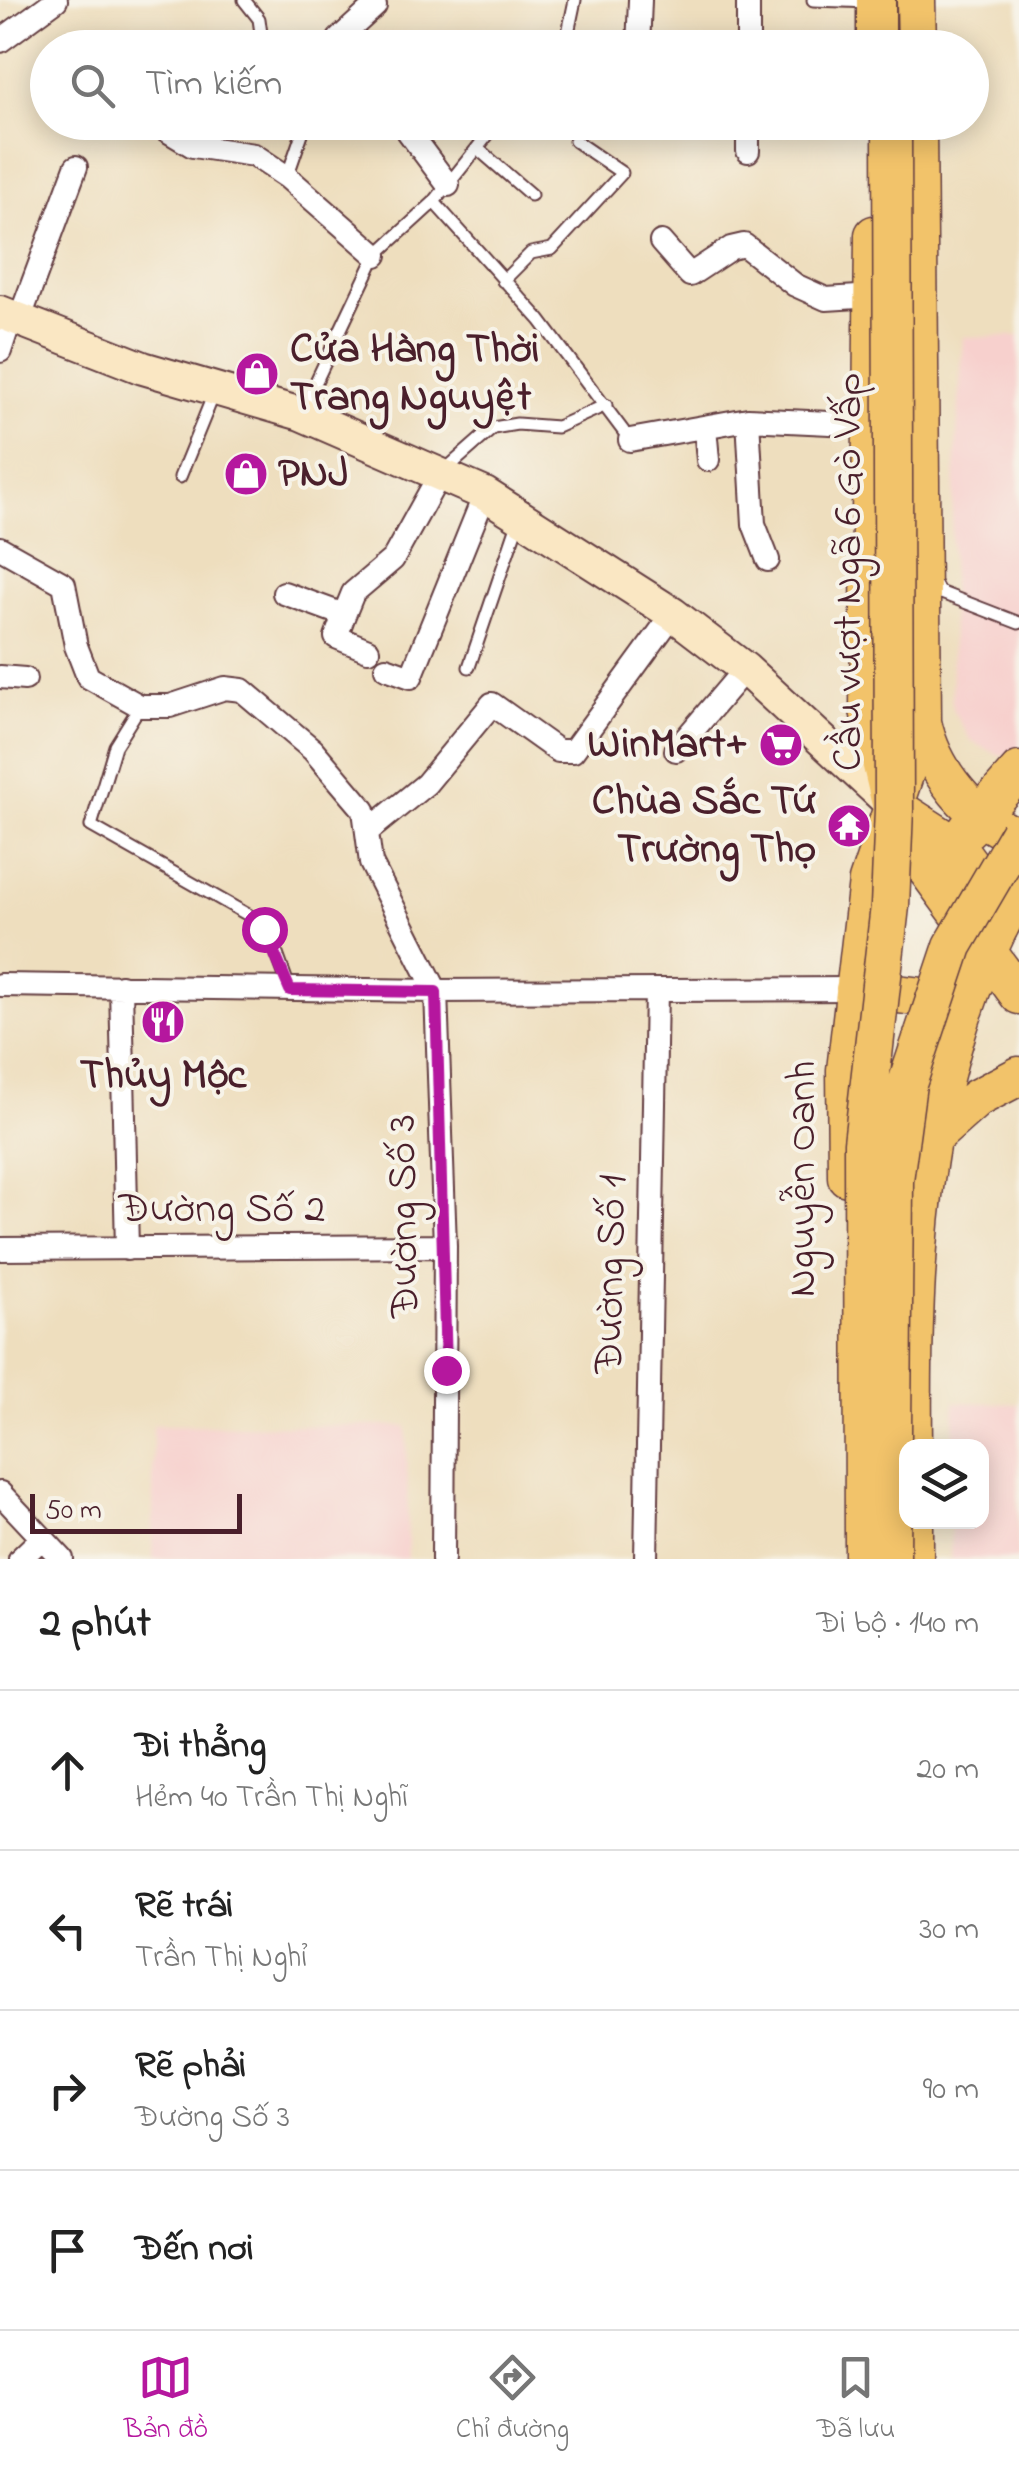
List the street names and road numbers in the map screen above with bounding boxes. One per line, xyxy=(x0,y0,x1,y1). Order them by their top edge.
street label: Cầu vượt Ngã 6 Gò Vấp xyxy=(819,373,880,771)
street label: Nguyễn Oanh xyxy=(773,1061,834,1297)
street label: Đường Số 3 xyxy=(373,1114,437,1319)
street label: Đường Số 1 xyxy=(580,1174,644,1375)
street label: Đường Số 2 xyxy=(118,1180,325,1241)

